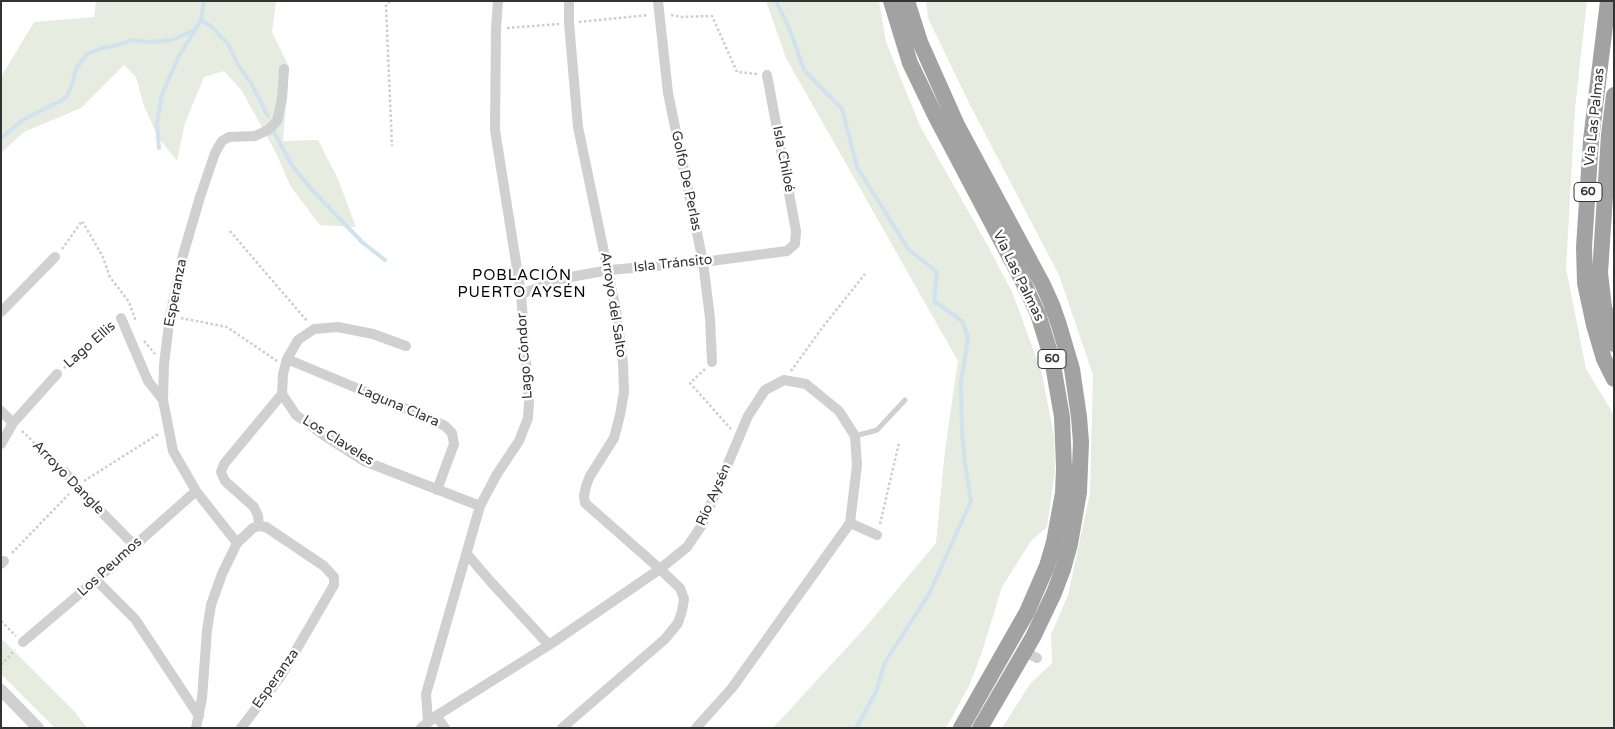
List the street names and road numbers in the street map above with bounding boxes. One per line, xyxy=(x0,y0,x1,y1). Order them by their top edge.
street label: Vía Las Palmas xyxy=(1581,67,1609,167)
street label: Isla Chiloé xyxy=(768,124,798,194)
street label: Golfo De Perlas xyxy=(667,129,705,233)
road number: 60 xyxy=(1574,182,1602,202)
street label: Vía Las Palmas xyxy=(989,228,1047,324)
street label: Arroyo del Salto xyxy=(596,251,630,359)
street label: Isla Tránsito xyxy=(633,252,713,276)
street label: Esperanza xyxy=(161,258,191,328)
street label: Lago Cóndor xyxy=(514,312,536,400)
street label: Lago Ellis xyxy=(61,318,119,372)
road number: 60 xyxy=(1038,349,1066,368)
street label: Laguna Clara xyxy=(354,381,442,431)
street label: Los Claveles xyxy=(299,412,377,470)
street label: Arroyo Dangle xyxy=(29,438,107,518)
street label: Río Aysén xyxy=(693,461,735,529)
street label: Los Peumos xyxy=(74,534,146,600)
street label: Esperanza xyxy=(249,646,303,712)

